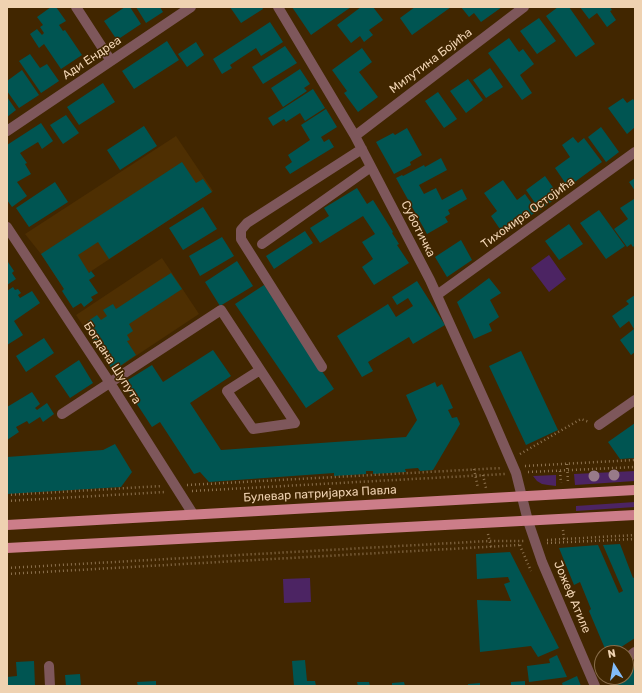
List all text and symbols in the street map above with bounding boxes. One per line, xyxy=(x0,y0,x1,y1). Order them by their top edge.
street label: Милутина Бојића xyxy=(387,25,475,97)
street label: Ади Ендреа xyxy=(60,33,124,83)
street label: Тихомира Остојића xyxy=(478,174,578,252)
street label: Суботичка xyxy=(398,198,438,260)
street label: Богдана Шупута xyxy=(80,319,144,407)
street label: Булевар патријарха Павла xyxy=(243,483,397,505)
street label: Јожеф Атиле xyxy=(550,559,594,635)
north arrow xyxy=(594,645,634,685)
text: N xyxy=(607,647,617,661)

